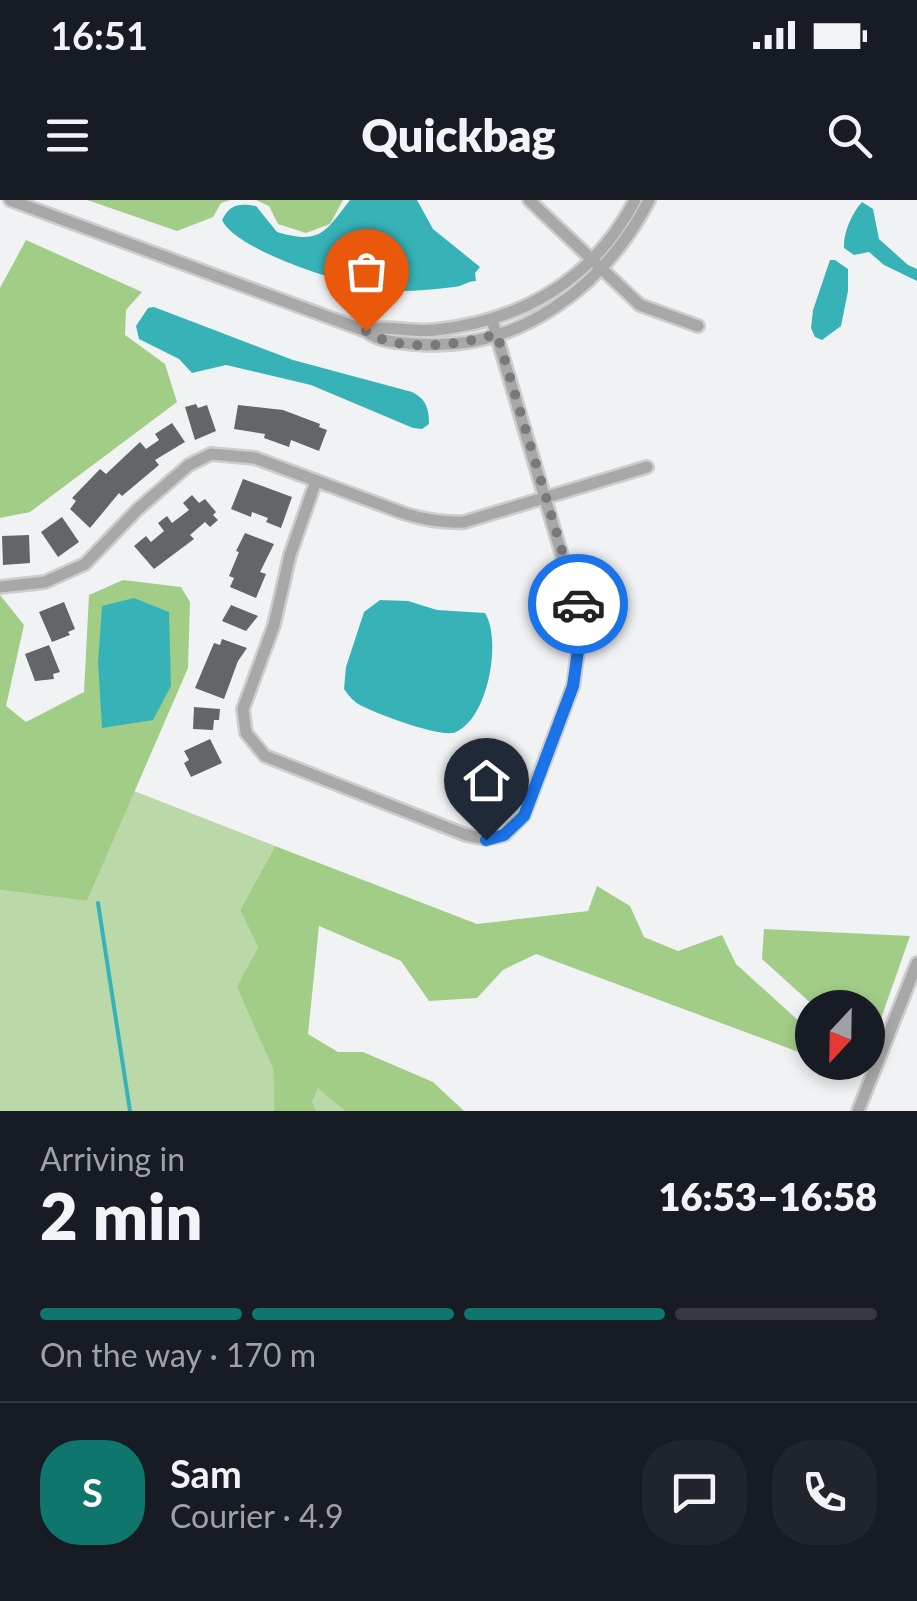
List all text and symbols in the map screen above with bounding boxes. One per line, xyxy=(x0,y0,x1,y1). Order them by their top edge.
text: 16:51 xyxy=(50,12,148,58)
icon: menu xyxy=(40,108,95,163)
text: Quickbag xyxy=(361,108,556,162)
icon: search xyxy=(822,108,877,163)
pin xyxy=(324,229,409,332)
icon: bag xyxy=(339,244,394,299)
courier xyxy=(528,554,628,654)
icon: car xyxy=(551,577,606,632)
pin xyxy=(444,738,529,841)
icon: home xyxy=(459,753,514,808)
north arrow xyxy=(795,990,885,1080)
map controls xyxy=(795,990,885,1080)
text: Arriving in xyxy=(40,1139,185,1178)
text: 16:53–16:58 xyxy=(658,1173,877,1219)
text: 2 min xyxy=(40,1176,202,1254)
text: On the way · 170 m xyxy=(40,1335,316,1374)
button: chat xyxy=(642,1440,747,1545)
button: phone xyxy=(772,1440,877,1545)
text: Sam xyxy=(170,1450,242,1496)
text: S xyxy=(82,1469,103,1515)
text: Courier · 4.9 xyxy=(170,1496,344,1535)

